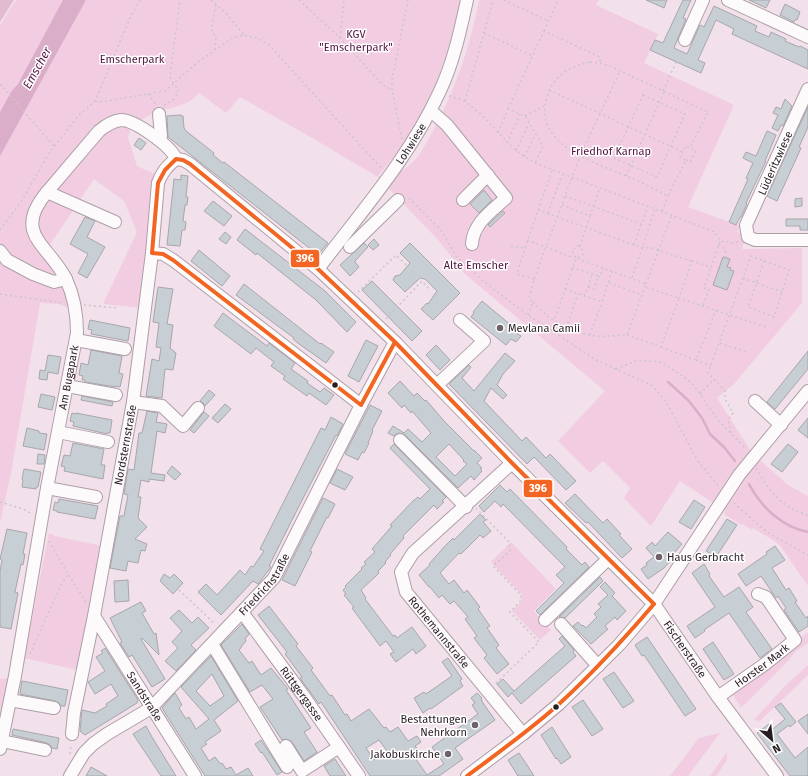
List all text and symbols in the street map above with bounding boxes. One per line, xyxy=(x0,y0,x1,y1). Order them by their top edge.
park label: KGV "Emscherpark" xyxy=(319,28,393,54)
water label: Emscher xyxy=(20,44,54,91)
park label: Emscherpark xyxy=(100,53,165,66)
street label: Lohwiese xyxy=(393,121,429,167)
street label: Lüderitzwiese xyxy=(756,129,795,197)
park label: Friedhof Karnap xyxy=(571,145,651,158)
line badge: 396 xyxy=(290,249,320,268)
text: 396 xyxy=(295,252,314,265)
park label: Alte Emscher xyxy=(444,259,509,272)
place label: Mevlana Camii xyxy=(508,322,580,335)
marker: Mevlana Camii xyxy=(495,323,505,333)
street label: Am Bugapark xyxy=(56,344,82,411)
unlabelled marker xyxy=(330,380,340,390)
street label: Nordsternstraße xyxy=(112,404,139,486)
line badge: 396 xyxy=(523,479,553,498)
text: 396 xyxy=(528,482,547,495)
street label: Friedrichstraße xyxy=(236,551,292,618)
place label: Haus Gerbracht xyxy=(667,551,744,564)
marker: Haus Gerbracht xyxy=(654,552,664,562)
street label: Rothemannstraße xyxy=(405,594,472,671)
street label: Fischerstraße xyxy=(660,618,709,681)
street label: Horster Mark xyxy=(732,641,792,690)
street label: Rüttgergasse xyxy=(277,664,325,724)
street label: Sandstraße xyxy=(124,669,165,724)
unlabelled marker xyxy=(551,702,561,712)
place label: Bestattungen Nehrkorn xyxy=(401,713,467,739)
marker: Bestattungen Nehrkorn xyxy=(470,720,480,730)
north arrow xyxy=(752,720,792,760)
text: N xyxy=(770,741,783,756)
place label: Jakobuskirche xyxy=(370,748,440,761)
marker: Jakobuskirche xyxy=(443,749,453,759)

